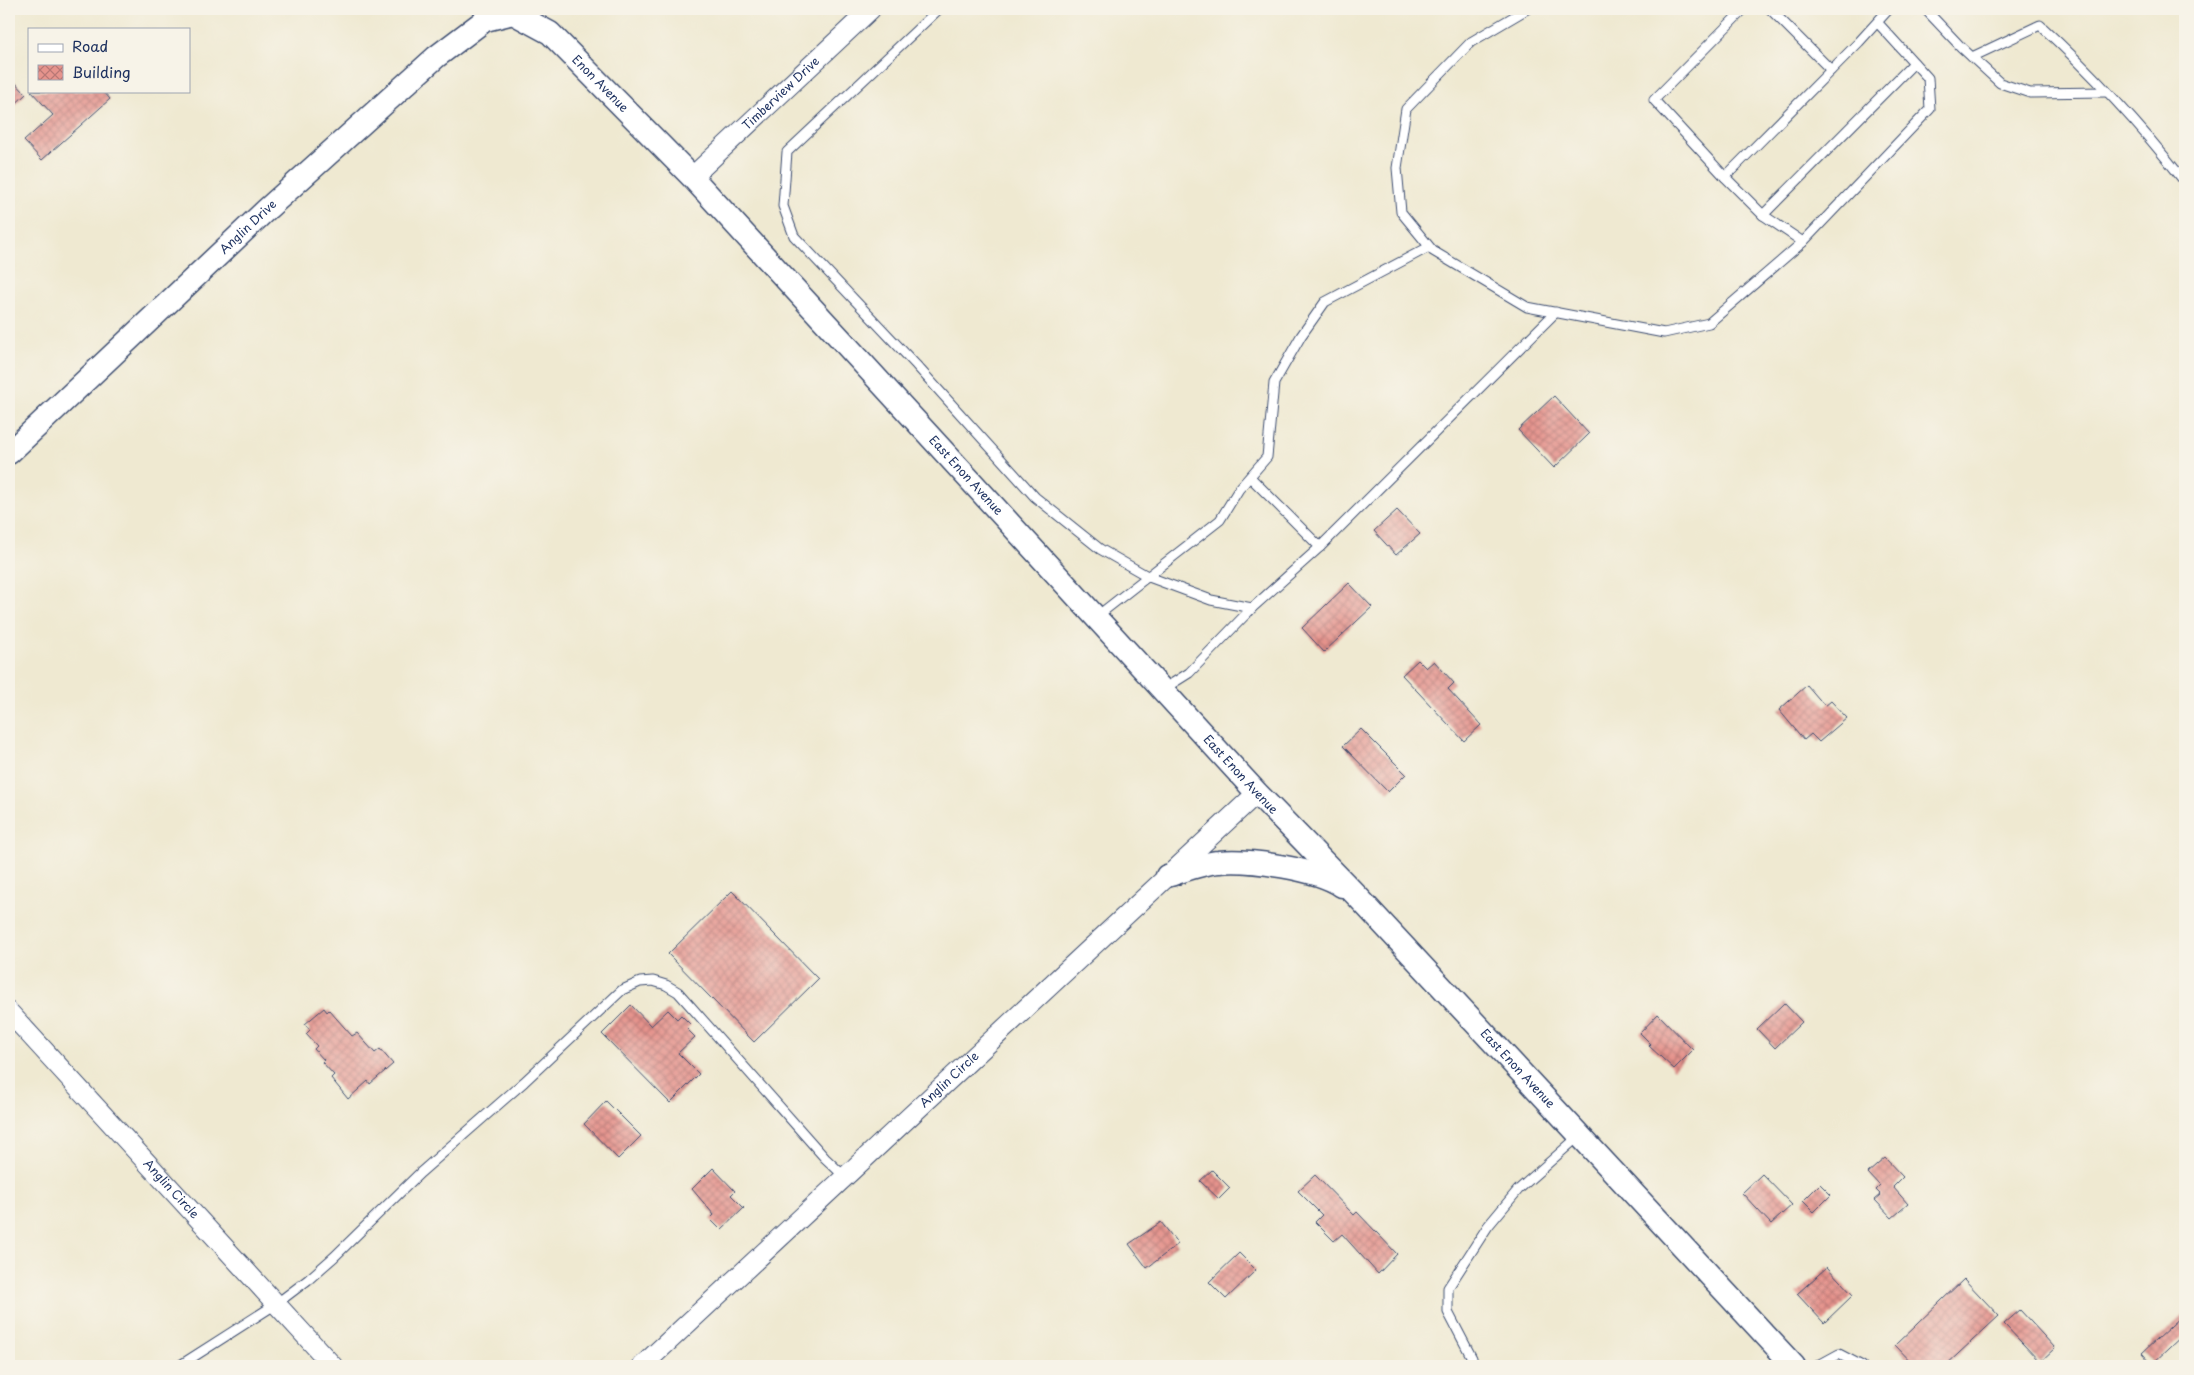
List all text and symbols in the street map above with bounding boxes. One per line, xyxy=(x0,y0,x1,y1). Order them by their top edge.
legend xyxy=(28,28,190,92)
text: Road xyxy=(72,34,108,57)
street label: Enon Avenue xyxy=(568,50,633,116)
street label: Timberview Drive xyxy=(738,52,823,134)
text: Building xyxy=(72,60,131,83)
street label: Anglin Drive xyxy=(215,195,280,258)
street label: East Enon Avenue xyxy=(925,431,1008,519)
street label: East Enon Avenue xyxy=(1200,730,1283,818)
street label: East Enon Avenue xyxy=(1477,1024,1560,1112)
street label: Anglin Circle xyxy=(915,1047,982,1111)
street label: Anglin Circle xyxy=(140,1155,204,1222)

